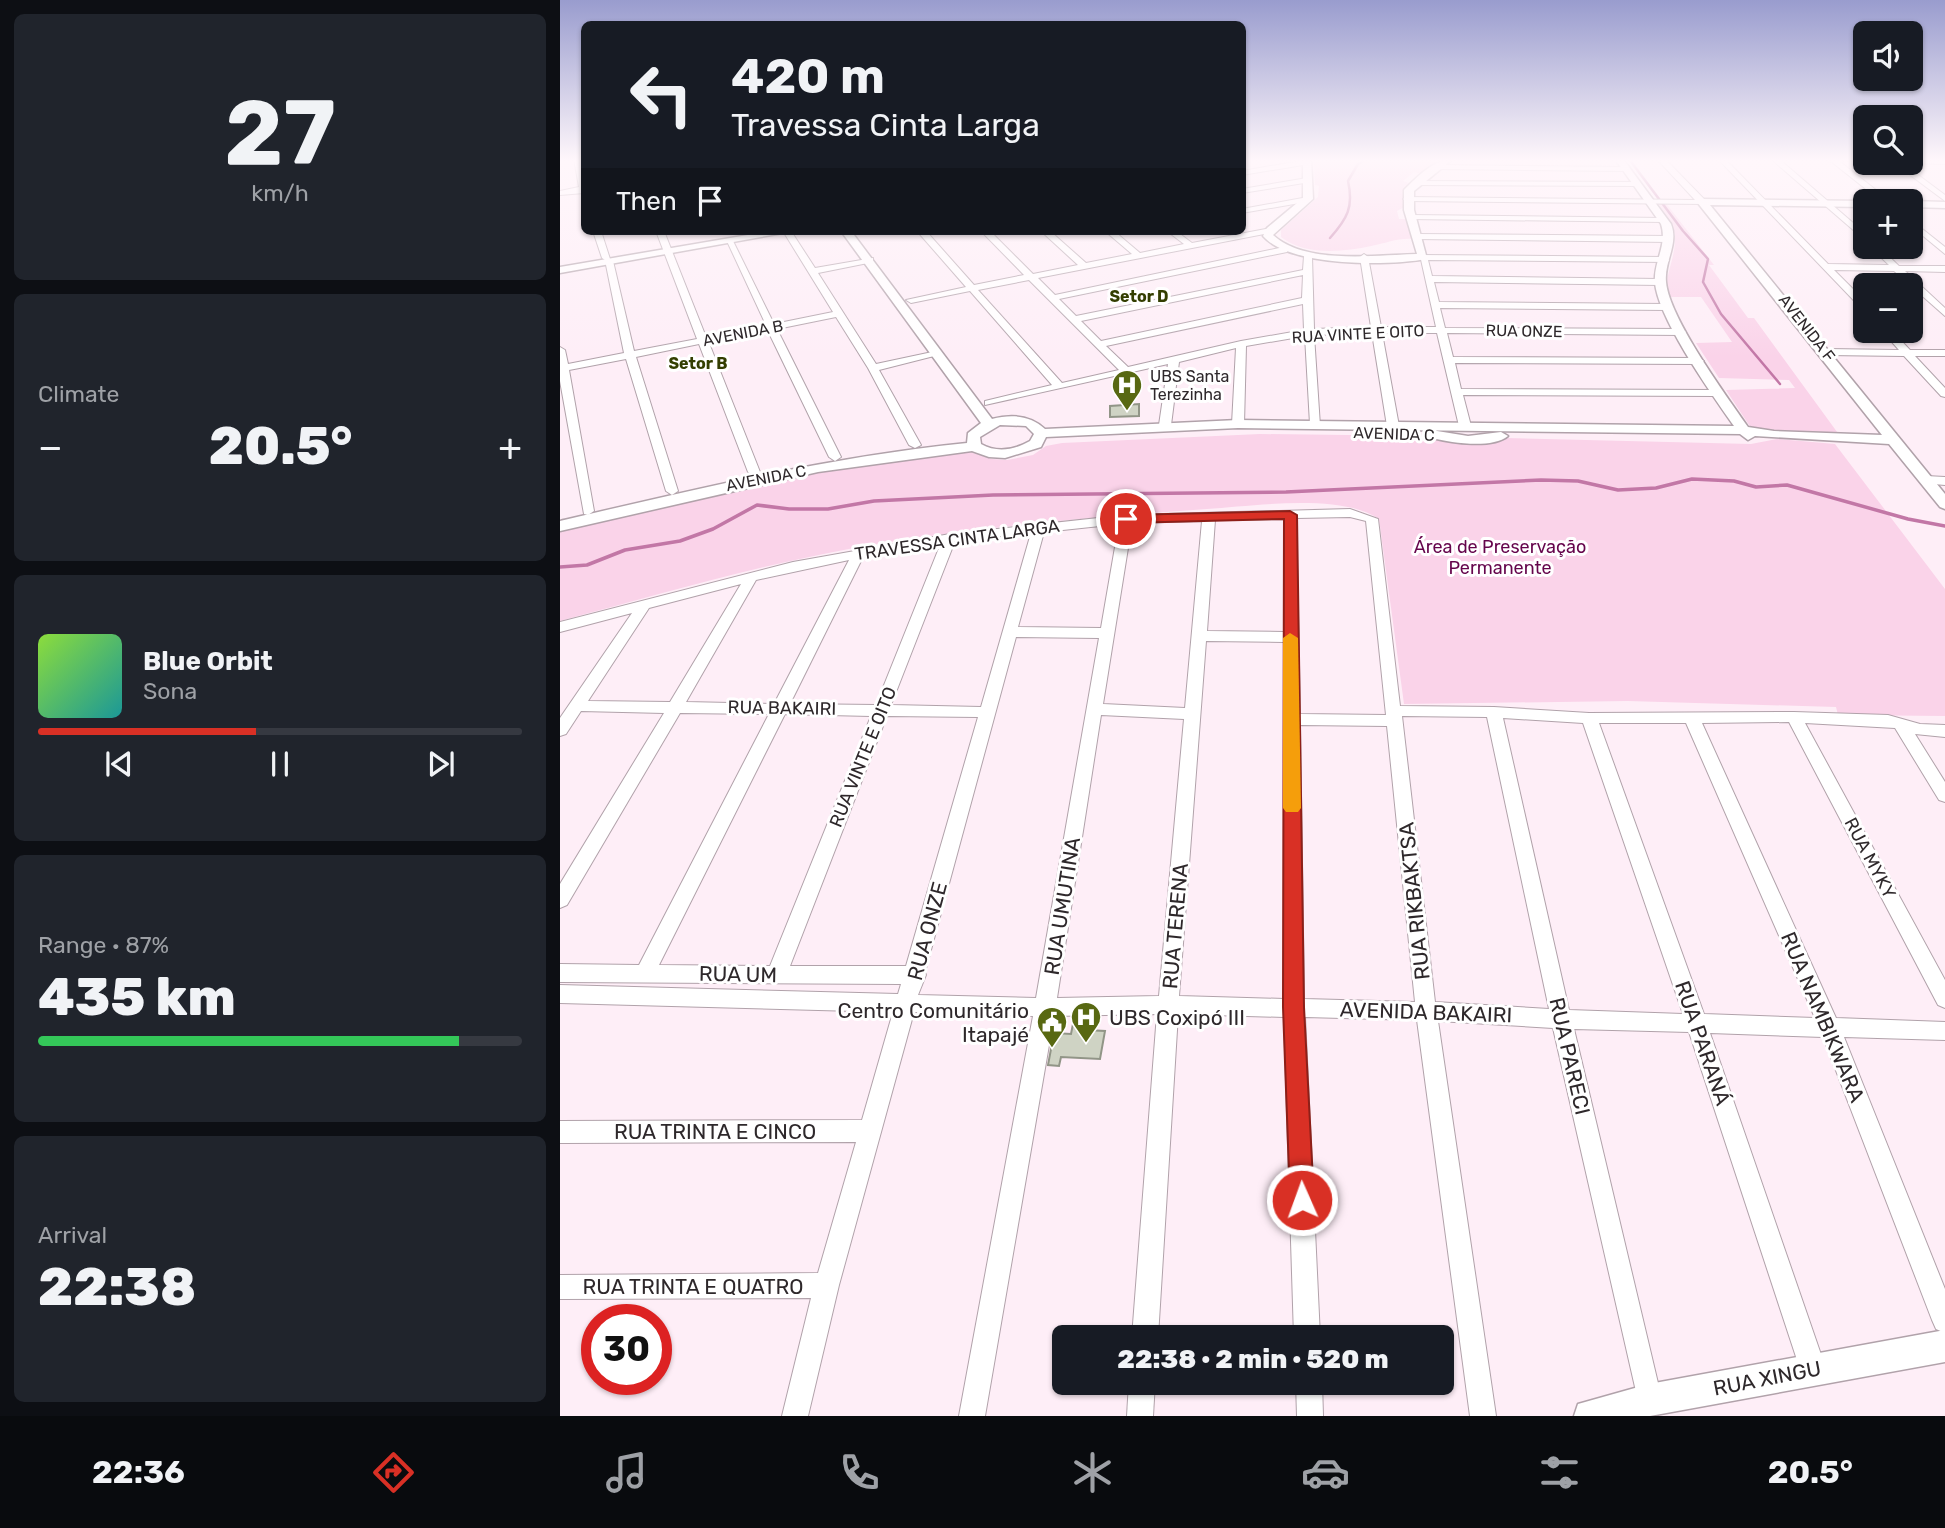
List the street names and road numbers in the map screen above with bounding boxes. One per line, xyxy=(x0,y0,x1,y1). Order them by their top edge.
street label: AVENIDA F xyxy=(1775,291,1839,365)
street label: AVENIDA B xyxy=(701,316,785,350)
street label: RUA VINTE E OITO xyxy=(1291,321,1425,347)
street label: RUA ONZE xyxy=(1485,321,1563,341)
street label: AVENIDA C xyxy=(1353,423,1435,445)
street label: AVENIDA C xyxy=(724,461,808,495)
street label: TRAVESSA CINTA LARGA xyxy=(853,515,1061,565)
street label: RUA VINTE E OITO xyxy=(825,684,901,830)
street label: RUA BAKAIRI xyxy=(728,696,836,720)
street label: RUA MYKY xyxy=(1839,814,1901,903)
street label: RUA RIKBAKTSA xyxy=(1393,821,1435,981)
street label: RUA UMUTINA xyxy=(1039,835,1085,977)
street label: RUA TERENA xyxy=(1157,862,1193,990)
street label: RUA ONZE xyxy=(902,879,952,983)
street label: RUA NAMBIKWARA xyxy=(1776,928,1870,1106)
street label: RUA UM xyxy=(699,961,777,987)
street label: RUA PARANÁ xyxy=(1670,977,1736,1109)
street label: RUA PARECI xyxy=(1544,995,1596,1117)
street label: AVENIDA BAKAIRI xyxy=(1339,996,1513,1028)
street label: RUA TRINTA E CINCO xyxy=(614,1119,816,1144)
street label: RUA TRINTA E QUATRO xyxy=(583,1274,804,1299)
street label: RUA XINGU xyxy=(1711,1355,1823,1401)

